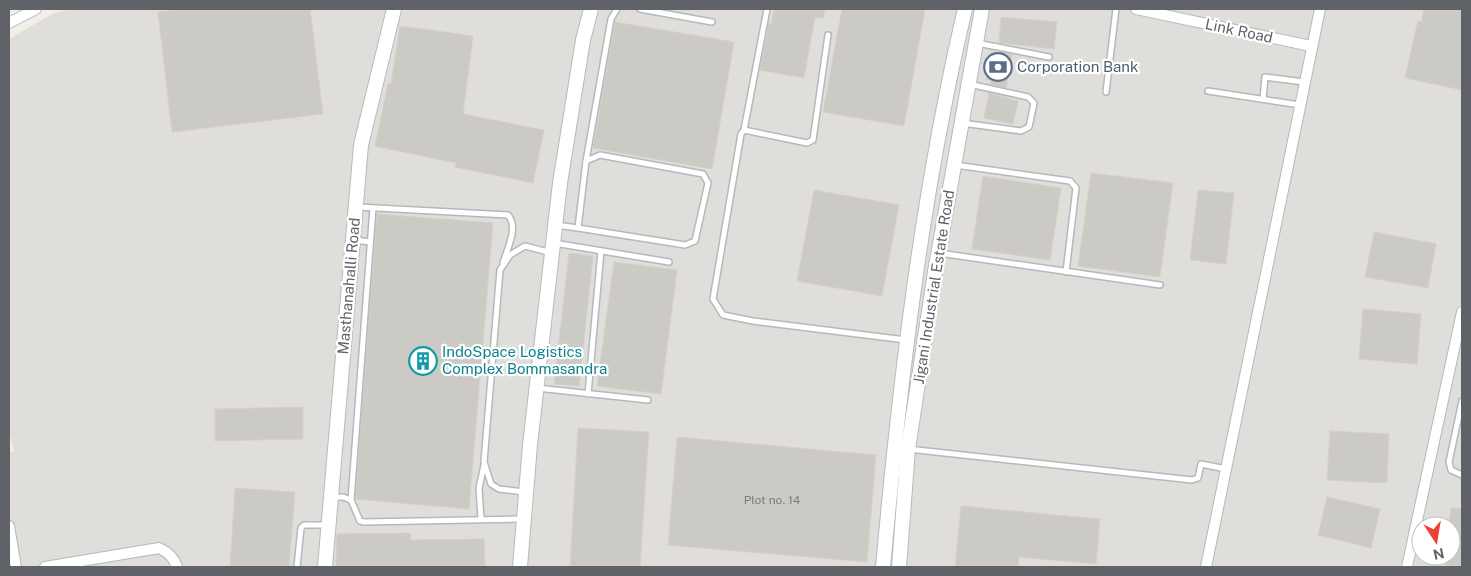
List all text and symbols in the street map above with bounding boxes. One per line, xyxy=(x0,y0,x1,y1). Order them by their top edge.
street label: Link Road xyxy=(1204,15,1274,46)
bank icon: Corporation Bank xyxy=(983,52,1013,82)
place label: Corporation Bank xyxy=(1017,58,1138,75)
street label: Jigani Industrial Estate Road xyxy=(910,189,957,385)
street label: Masthanahalli Road xyxy=(334,217,363,355)
place label: IndoSpace Logistics Complex Bommasandra xyxy=(442,343,607,377)
building icon: IndoSpace Logistics Complex Bommasandra xyxy=(408,346,438,376)
house number: Plot no. 14 xyxy=(744,493,801,507)
north arrow xyxy=(1411,516,1461,566)
text: N xyxy=(1432,545,1446,563)

